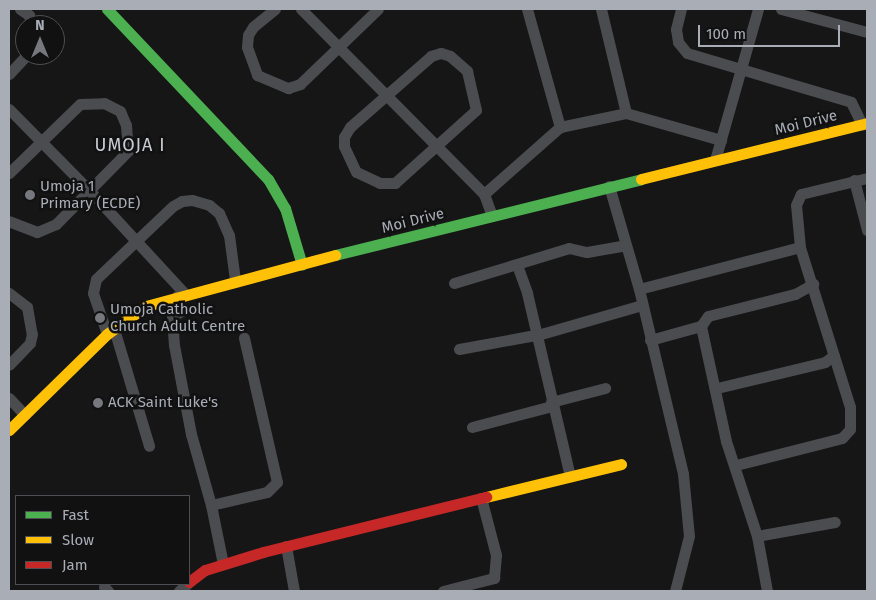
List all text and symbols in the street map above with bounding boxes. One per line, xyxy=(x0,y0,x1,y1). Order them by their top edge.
north arrow xyxy=(15,15,65,65)
scale bar xyxy=(701,15,844,47)
text: N xyxy=(35,17,45,34)
text: 100 m xyxy=(706,25,746,43)
street label: Moi Drive xyxy=(773,107,839,139)
district label: UMOJA I xyxy=(94,134,166,156)
place label: Umoja 1 Primary (ECDE) xyxy=(40,177,140,212)
marker: Umoja 1 Primary (ECDE) xyxy=(24,189,36,201)
street label: Moi Drive xyxy=(380,205,446,237)
place label: Umoja Catholic Church Adult Centre xyxy=(110,300,245,335)
marker: Umoja Catholic Church Adult Centre xyxy=(94,312,106,324)
place label: ACK Saint Luke's xyxy=(108,394,218,412)
marker: ACK Saint Luke's xyxy=(92,397,104,409)
legend xyxy=(15,495,190,585)
text: Fast xyxy=(62,506,89,524)
text: Slow xyxy=(62,531,94,549)
text: Jam xyxy=(62,556,88,574)

